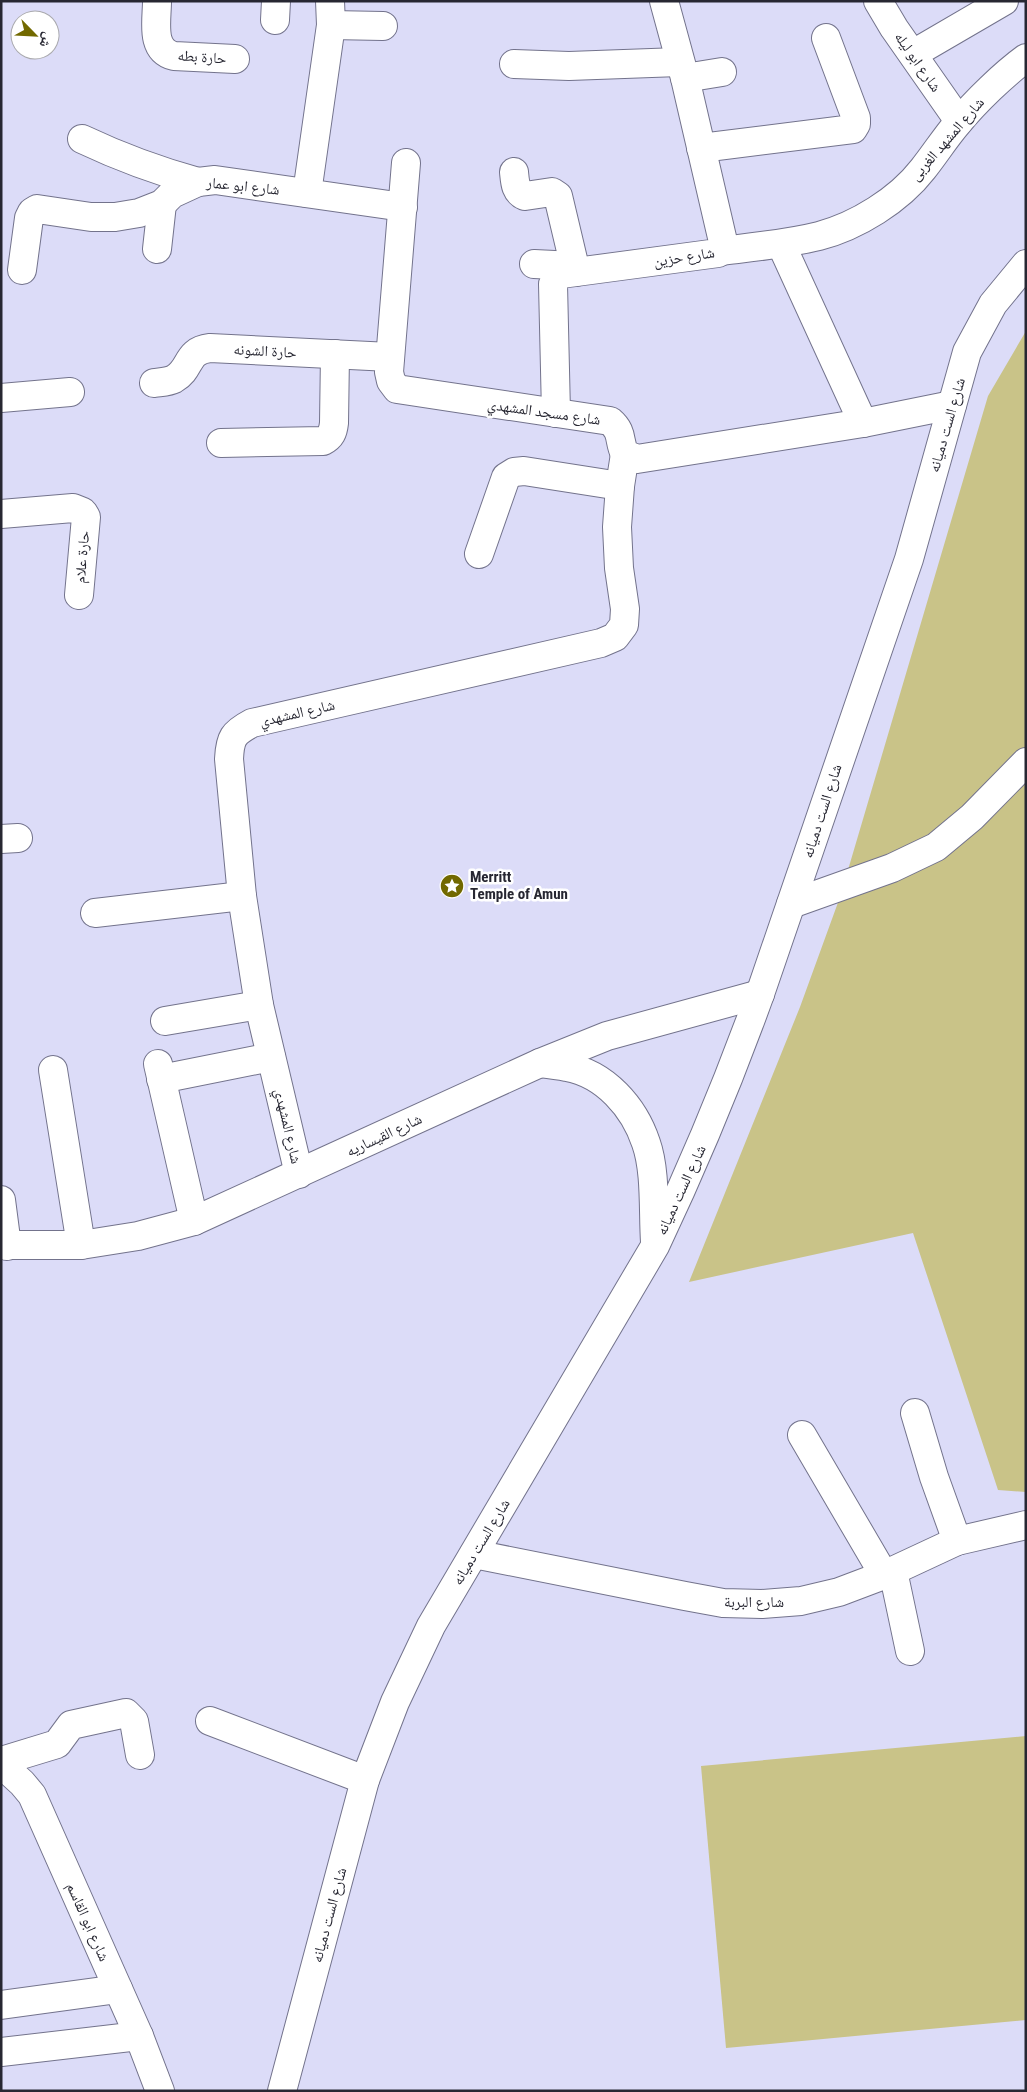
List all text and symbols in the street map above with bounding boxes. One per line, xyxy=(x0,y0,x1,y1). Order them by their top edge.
north arrow xyxy=(10,10,60,60)
street label: شارع ابو ليله xyxy=(890,29,945,96)
text: ش xyxy=(36,30,57,50)
street label: حارة بطه xyxy=(177,46,228,68)
street label: شارع المشهد الغربى xyxy=(906,94,989,185)
street label: شارع ابو عمار xyxy=(204,173,281,200)
street label: شارع حزين xyxy=(652,243,716,272)
street label: حارة الشونه xyxy=(233,340,298,362)
street label: شارع الست دميانه xyxy=(925,376,970,475)
street label: شارع مسجد المشهدي xyxy=(486,395,602,432)
street label: حارة علام xyxy=(71,529,94,584)
street label: شارع المشهدي xyxy=(257,696,337,733)
street label: شارع الست دميانه xyxy=(798,762,847,860)
place label: Merritt Temple of Amun xyxy=(470,868,568,903)
place icon: Merritt Temple of Amun xyxy=(439,873,465,899)
street label: شارع المشهدي xyxy=(268,1086,305,1166)
street label: شارع القيساريه xyxy=(343,1110,425,1161)
street label: شارع الست دميانه xyxy=(652,1142,711,1238)
street label: شارع الست دميانه xyxy=(448,1495,515,1589)
street label: شارع البربة xyxy=(724,1593,784,1612)
street label: شارع الست دميانه xyxy=(308,1865,351,1965)
street label: شارع ابو القاسم xyxy=(62,1880,113,1965)

